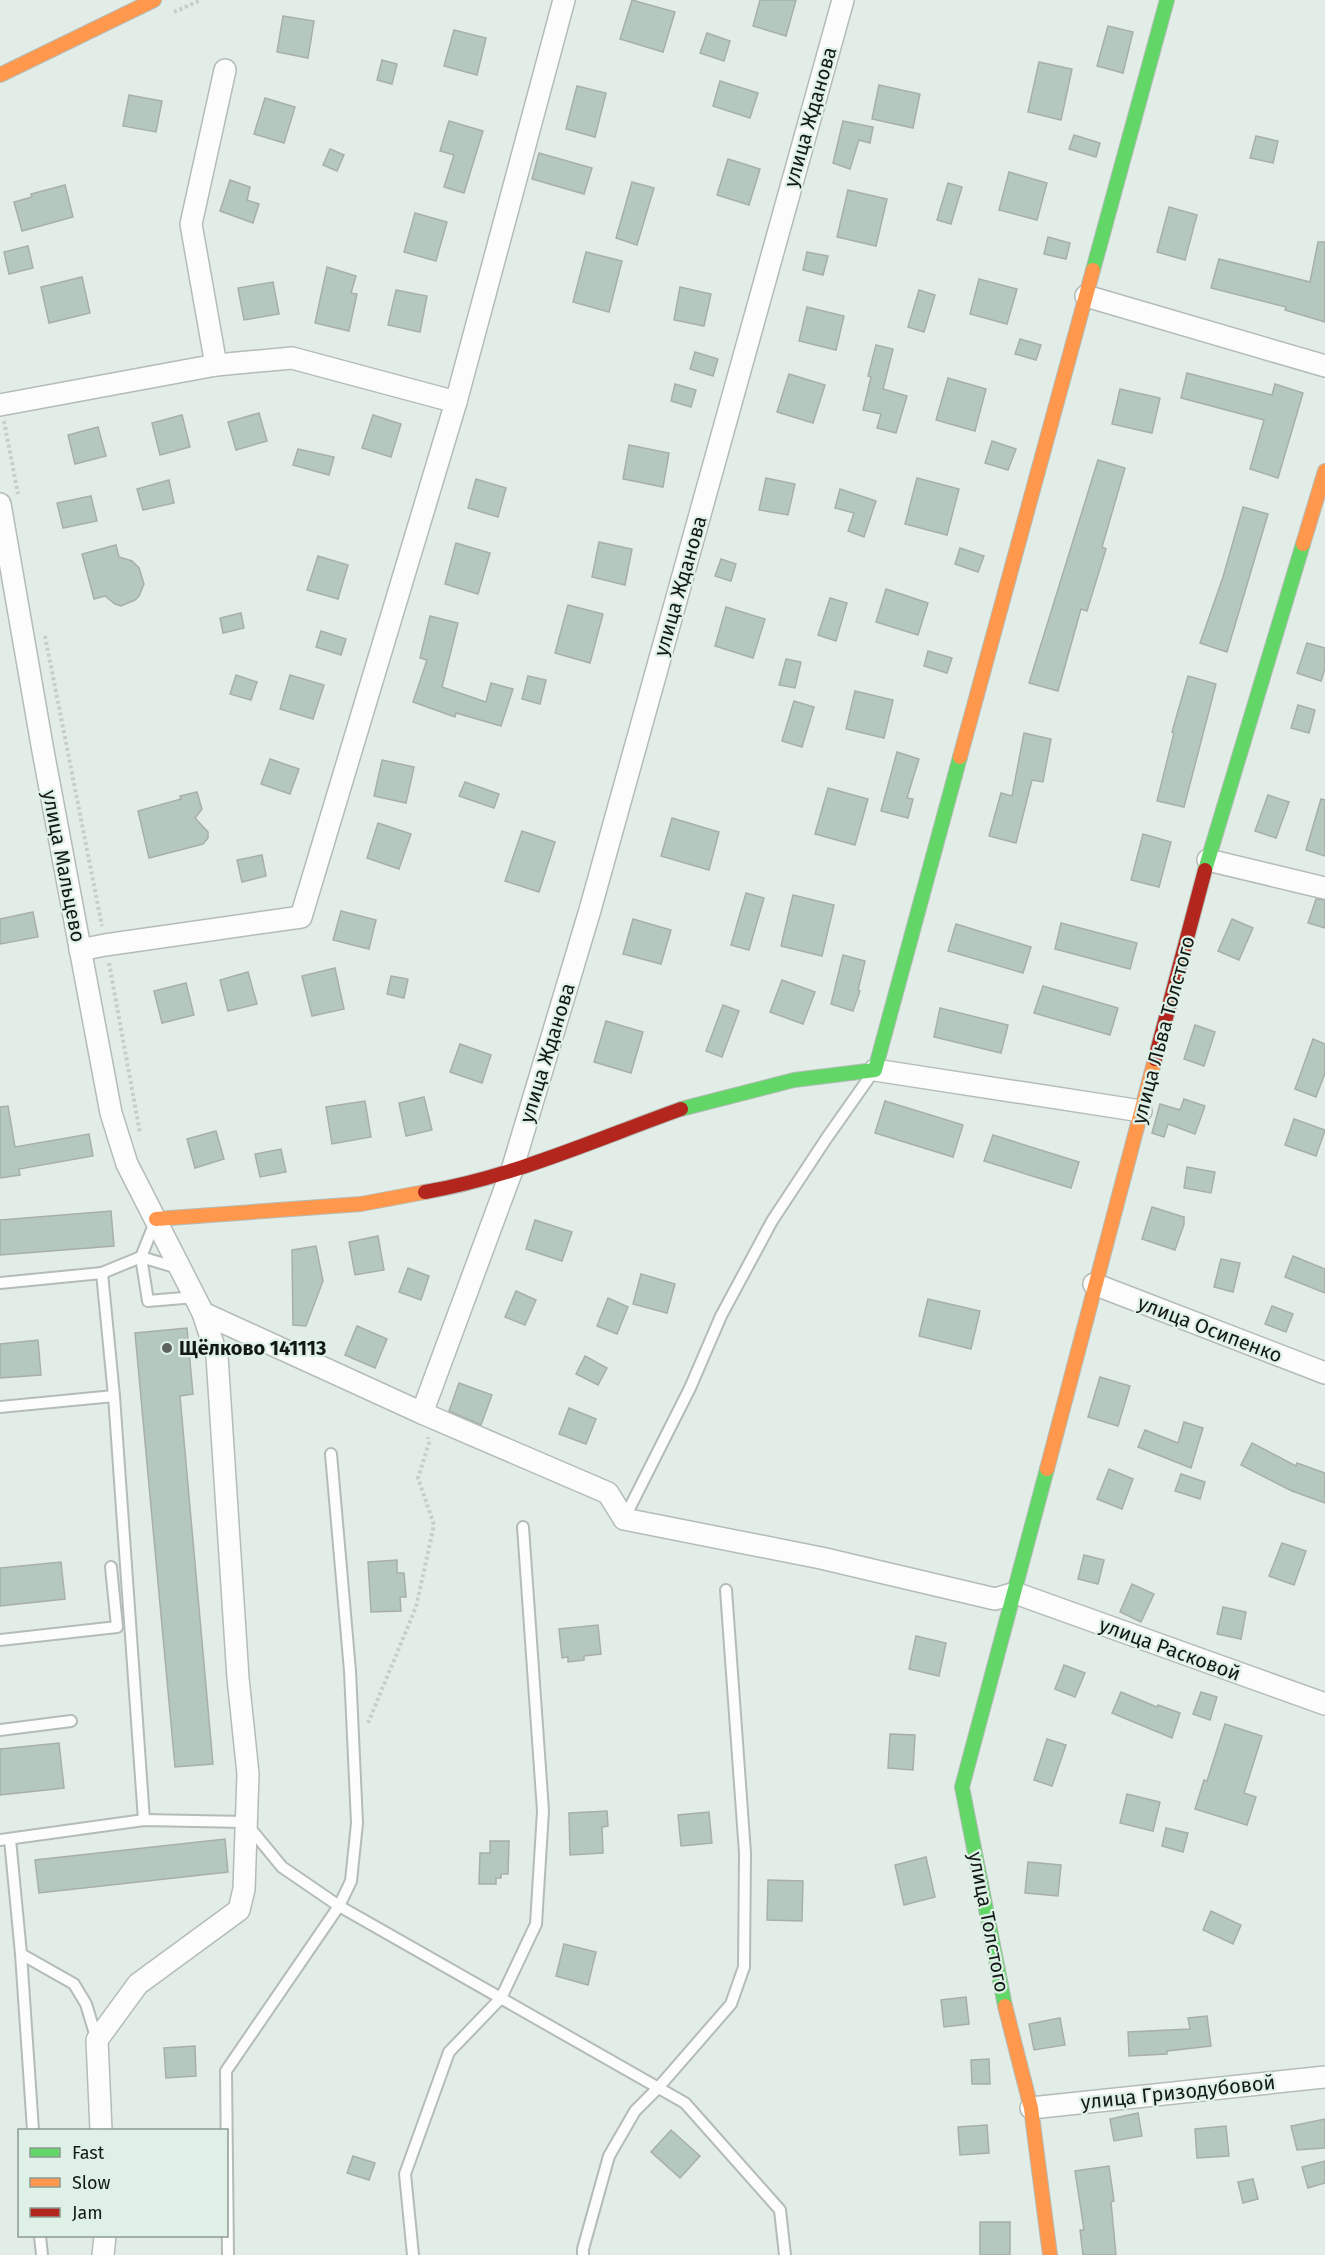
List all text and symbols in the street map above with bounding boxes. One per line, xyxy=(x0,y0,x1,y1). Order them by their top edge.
street label: улица Жданова xyxy=(778,44,842,190)
street label: улица Жданова xyxy=(648,513,712,659)
street label: улица Мальцево xyxy=(37,788,91,944)
street label: улица Льва Толстого xyxy=(1126,933,1200,1127)
street label: улица Жданова xyxy=(514,980,580,1126)
street label: улица Осипенко xyxy=(1134,1290,1286,1368)
place label: Щёлково 141113 xyxy=(179,1336,326,1360)
marker: Щёлково 141113 xyxy=(160,1341,174,1355)
street label: улица Расковой xyxy=(1096,1612,1244,1686)
street label: улица Толстого xyxy=(964,1850,1014,1994)
street label: улица Гризодубовой xyxy=(1079,2070,1277,2114)
legend xyxy=(18,2129,228,2237)
text: Fast xyxy=(72,2142,105,2164)
text: Slow xyxy=(72,2172,111,2194)
text: Jam xyxy=(72,2202,103,2224)

